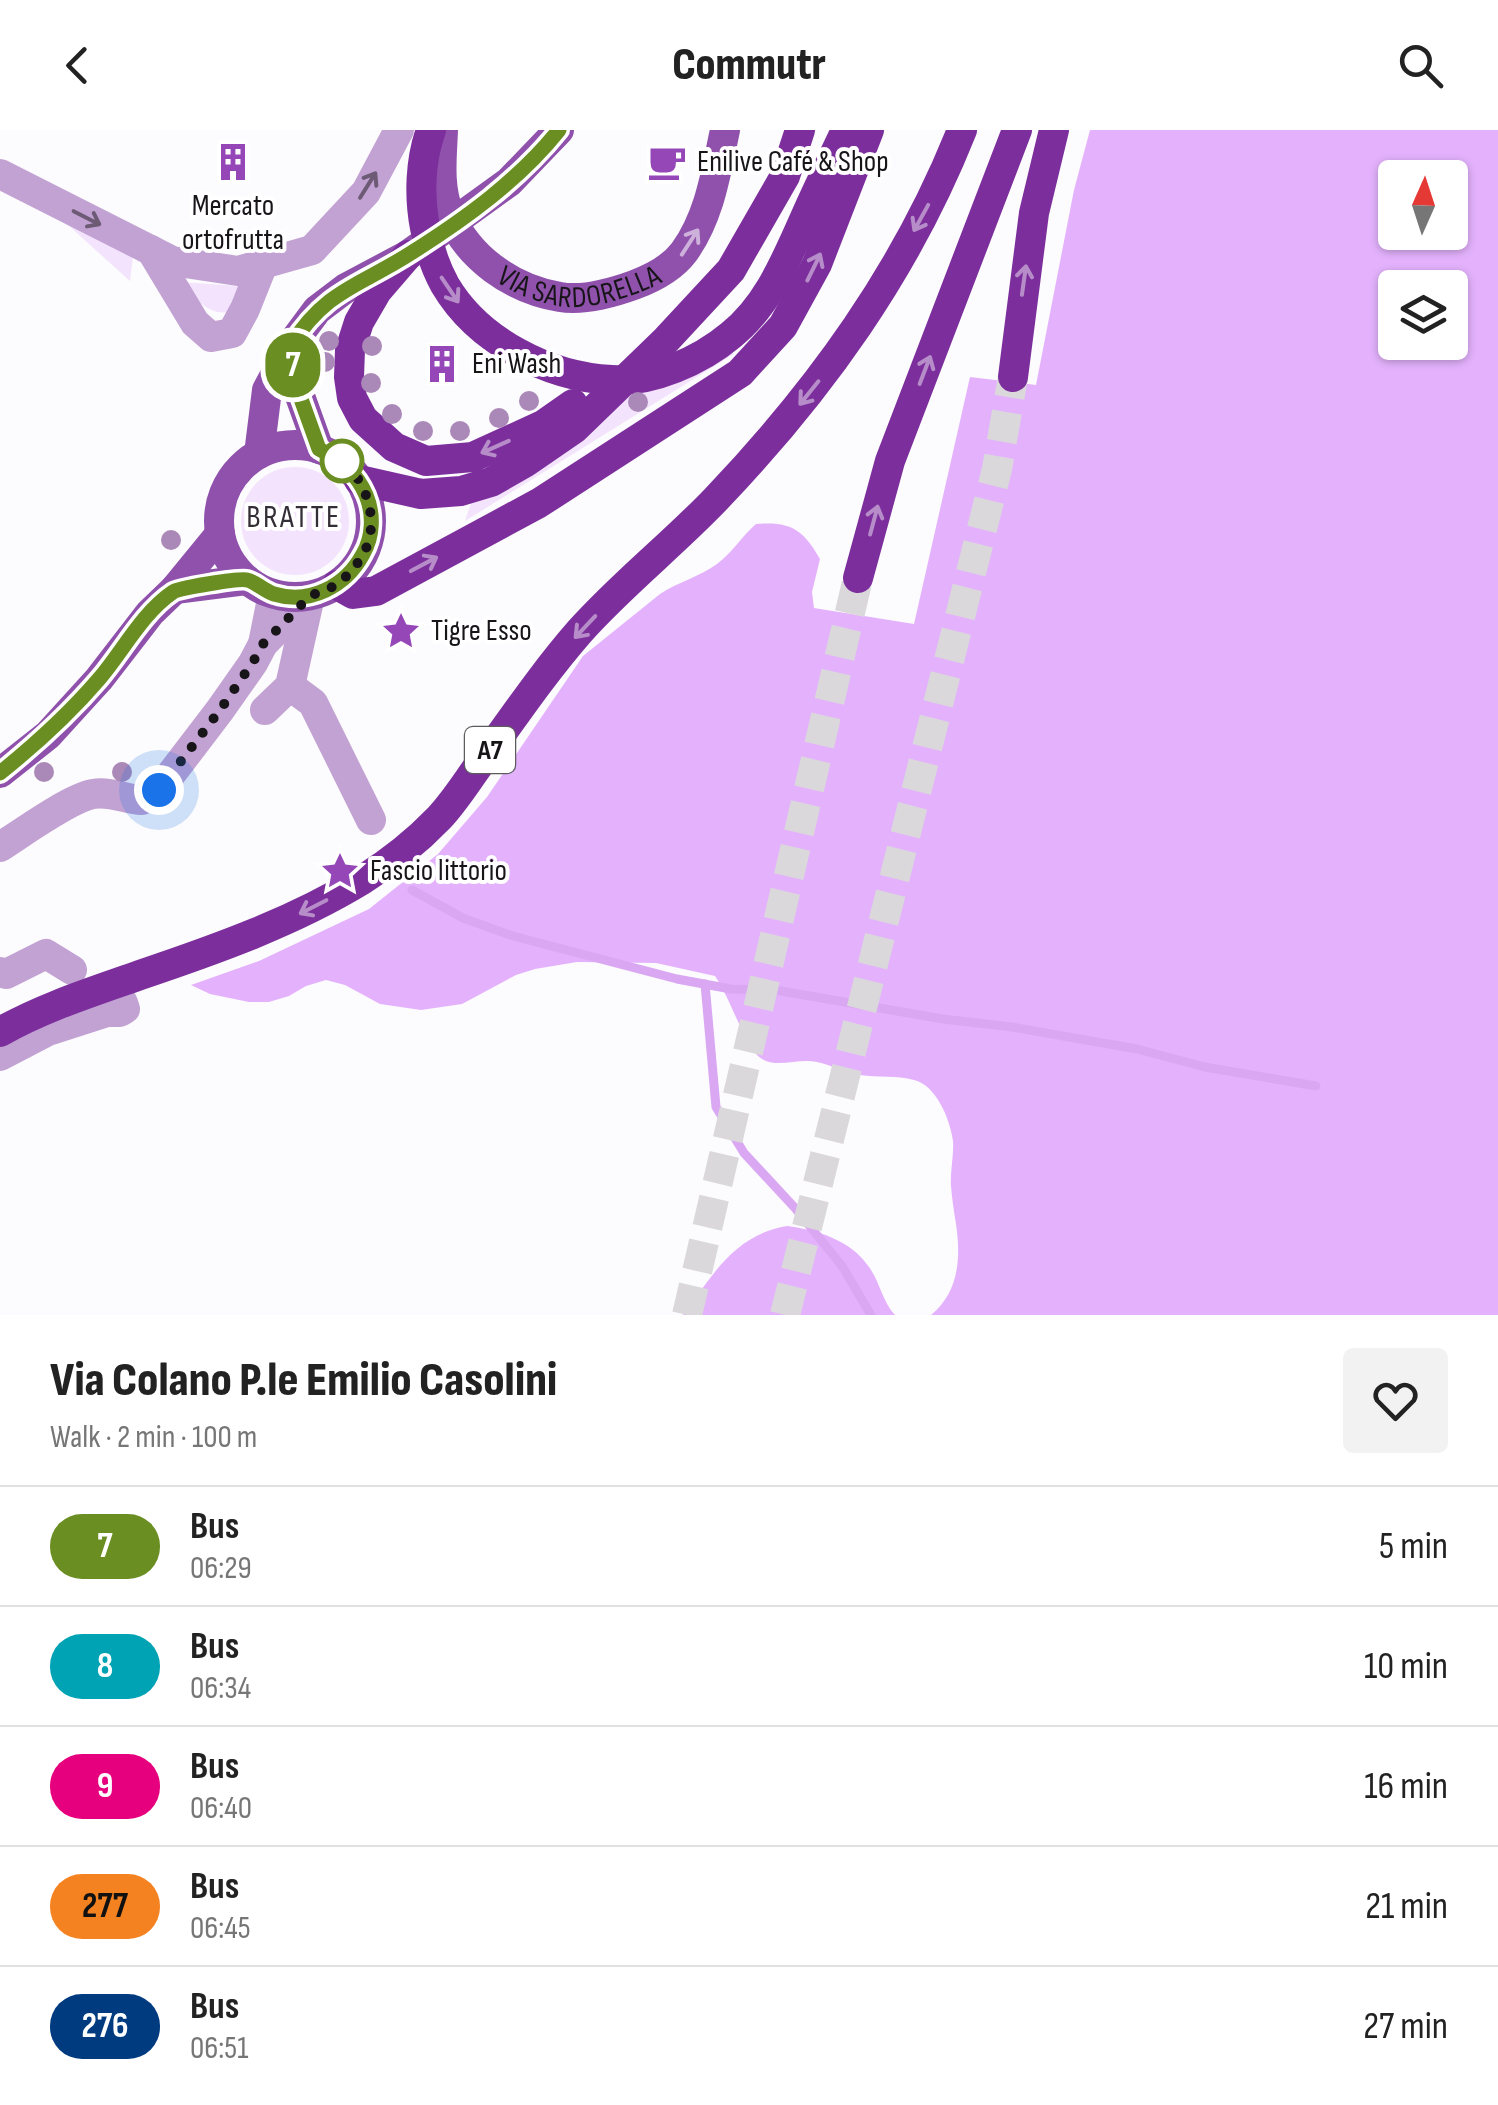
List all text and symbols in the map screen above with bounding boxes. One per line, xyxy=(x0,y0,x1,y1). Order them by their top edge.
icon: back xyxy=(50,38,105,93)
text: Commutr xyxy=(672,38,826,93)
icon: search xyxy=(1393,38,1448,93)
building icon: Mercato ortofrutta xyxy=(212,141,254,183)
cafe icon: Enilive Café & Shop xyxy=(646,141,688,183)
place label: Enilive Café & Shop xyxy=(697,144,889,180)
north arrow xyxy=(1378,160,1468,250)
map controls xyxy=(1378,160,1468,360)
one-way arrow xyxy=(358,171,378,200)
place label: Mercato ortofrutta xyxy=(182,188,284,258)
one-way arrow xyxy=(911,203,931,233)
one-way arrow xyxy=(72,209,101,228)
one-way arrow xyxy=(679,228,700,257)
street label: VIA SARDORELLA xyxy=(495,247,663,283)
one-way arrow xyxy=(806,252,825,282)
text: VIA SARDORELLA xyxy=(491,258,667,316)
one-way arrow xyxy=(1016,264,1034,297)
button: layers xyxy=(1378,270,1468,360)
one-way arrow xyxy=(440,276,461,303)
line badge: 7 xyxy=(260,332,326,398)
building icon: Eni Wash xyxy=(421,343,463,385)
text: 7 xyxy=(285,344,301,387)
place label: Eni Wash xyxy=(472,346,561,382)
one-way arrow xyxy=(917,356,935,387)
one-way arrow xyxy=(799,379,820,406)
one-way arrow xyxy=(480,439,511,457)
unlabelled marker xyxy=(321,440,363,482)
district label: BRATTE xyxy=(246,498,342,537)
one-way arrow xyxy=(866,505,884,536)
one-way arrow xyxy=(409,554,439,573)
place icon: Tigre Esso xyxy=(380,610,422,652)
place label: Tigre Esso xyxy=(431,613,532,649)
one-way arrow xyxy=(573,615,597,639)
road number: A7 xyxy=(465,727,515,773)
your location xyxy=(134,765,184,815)
place icon: Fascio littorio xyxy=(319,850,361,892)
place label: Fascio littorio xyxy=(370,853,507,889)
one-way arrow xyxy=(299,898,328,917)
button: heart xyxy=(1343,1348,1448,1453)
text: Via Colano P.le Emilio Casolini xyxy=(50,1352,557,1409)
text: Walk · 2 min · 100 m xyxy=(50,1418,257,1457)
text: Bus xyxy=(190,1504,239,1549)
text: 5 min xyxy=(1379,1524,1448,1569)
text: 7 xyxy=(97,1525,113,1568)
text: 06:29 xyxy=(190,1549,252,1588)
text: Bus xyxy=(190,1624,239,1669)
text: 10 min xyxy=(1364,1644,1448,1689)
text: 8 xyxy=(97,1645,113,1688)
text: 06:34 xyxy=(190,1669,251,1708)
text: Bus xyxy=(190,1744,239,1789)
text: 16 min xyxy=(1364,1764,1448,1809)
text: 9 xyxy=(97,1765,113,1808)
text: 06:40 xyxy=(190,1789,252,1828)
text: Bus xyxy=(190,1864,239,1909)
text: 21 min xyxy=(1365,1884,1448,1929)
text: 277 xyxy=(82,1885,128,1928)
text: 06:45 xyxy=(190,1909,251,1948)
text: Bus xyxy=(190,1984,239,2029)
text: 27 min xyxy=(1363,2004,1448,2049)
text: 276 xyxy=(81,2005,129,2048)
text: 06:51 xyxy=(190,2029,248,2068)

